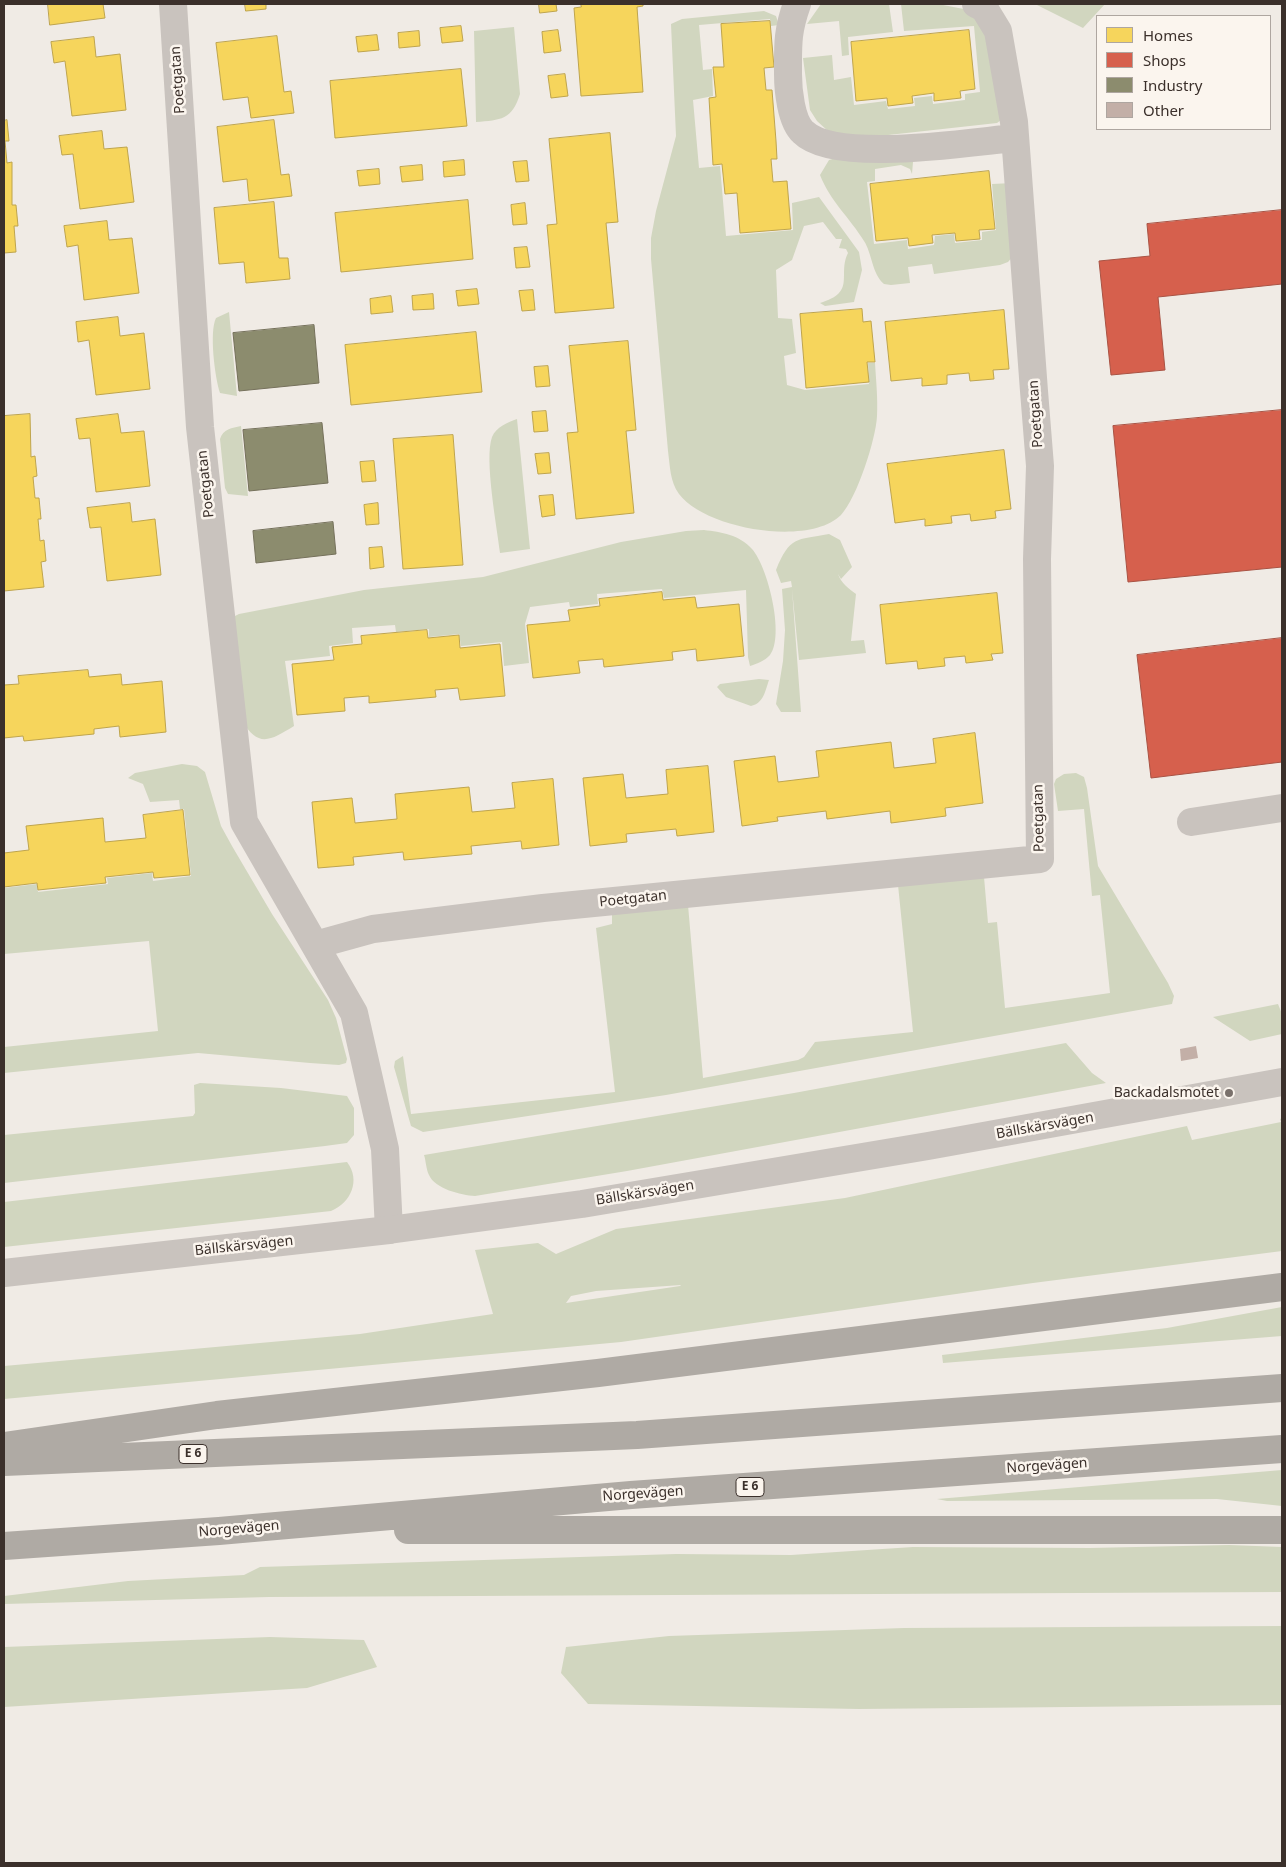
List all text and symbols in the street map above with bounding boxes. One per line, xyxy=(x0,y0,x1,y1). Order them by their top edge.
legend xyxy=(1096,15,1271,130)
text: Homes xyxy=(1143,25,1193,45)
street label: Poetgatan xyxy=(167,46,189,114)
text: Shops xyxy=(1143,50,1186,70)
text: Industry xyxy=(1143,75,1202,95)
text: Other xyxy=(1143,100,1184,120)
street label: Poetgatan xyxy=(1025,380,1047,448)
street label: Poetgatan xyxy=(194,449,218,519)
street label: Poetgatan xyxy=(1030,784,1048,852)
street label: Poetgatan xyxy=(598,887,668,911)
place label: Backadalsmotet xyxy=(1114,1085,1219,1101)
marker: Backadalsmotet xyxy=(1223,1087,1235,1099)
street label: Bällskärsvägen xyxy=(995,1109,1095,1143)
street label: Bällskärsvägen xyxy=(595,1177,695,1209)
street label: Bällskärsvägen xyxy=(194,1232,294,1260)
road number: E 6 xyxy=(179,1445,207,1464)
street label: Norgevägen xyxy=(1006,1455,1088,1477)
road number: E 6 xyxy=(736,1478,764,1496)
street label: Norgevägen xyxy=(602,1483,684,1505)
street label: Norgevägen xyxy=(198,1517,280,1541)

